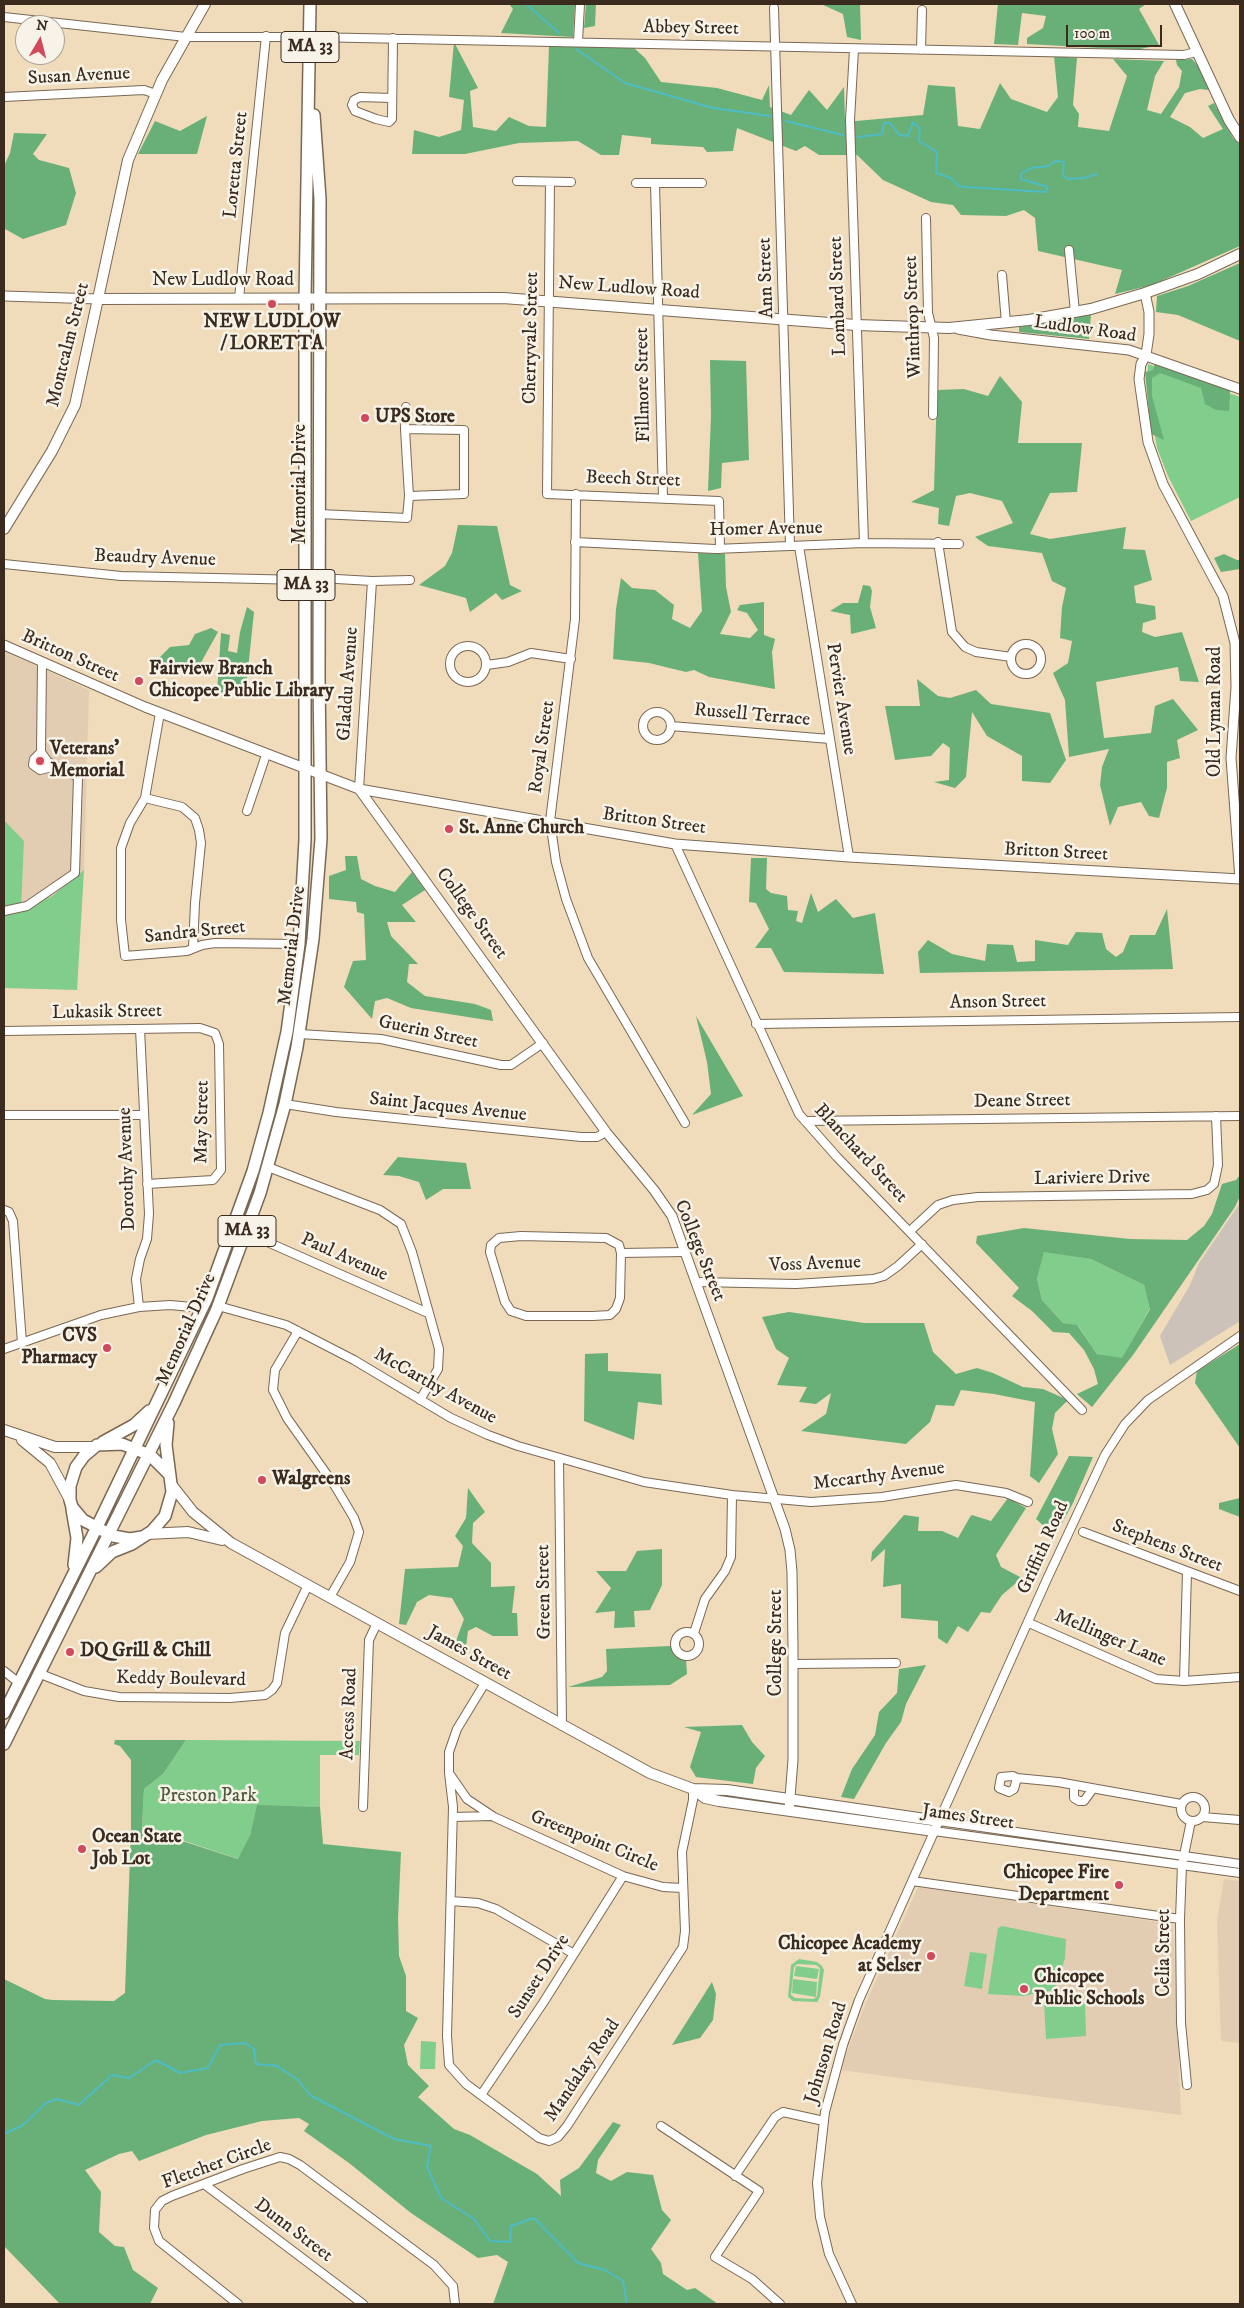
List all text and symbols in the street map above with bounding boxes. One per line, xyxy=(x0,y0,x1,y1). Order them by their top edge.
north arrow xyxy=(15,15,65,65)
scale bar xyxy=(1069,15,1165,47)
text: N xyxy=(35,16,49,36)
street label: Abbey Street xyxy=(643,17,739,41)
text: 100 m xyxy=(1074,24,1110,43)
road number: MA 33 xyxy=(281,32,339,62)
street label: Susan Avenue xyxy=(27,63,131,91)
street label: Loretta Street xyxy=(220,111,254,219)
street label: Lombard Street xyxy=(826,236,852,356)
street label: Ann Street xyxy=(754,237,780,319)
street label: Winthrop Street xyxy=(900,255,928,379)
street label: New Ludlow Road xyxy=(152,270,294,292)
street label: Cherryvale Street xyxy=(519,272,545,404)
street label: New Ludlow Road xyxy=(557,273,701,305)
street label: Montcalm Street xyxy=(43,280,95,410)
marker: NEW LUDLOW / LORETTA xyxy=(266,298,278,310)
place label: NEW LUDLOW / LORETTA xyxy=(204,312,340,356)
street label: Ludlow Road xyxy=(1033,312,1137,348)
street label: Fillmore Street xyxy=(632,327,656,443)
place label: UPS Store xyxy=(375,407,455,429)
marker: UPS Store xyxy=(359,412,371,424)
street label: Memorial Drive xyxy=(290,424,312,544)
street label: Beech Street xyxy=(585,467,681,493)
street label: Homer Avenue xyxy=(709,518,823,542)
street label: Beaudry Avenue xyxy=(94,545,216,573)
road number: MA 33 xyxy=(277,570,335,600)
street label: Britton Street xyxy=(18,625,122,689)
street label: Gladdu Avenue xyxy=(334,626,364,742)
street label: Pervier Avenue xyxy=(820,641,860,757)
street label: Old Lyman Road xyxy=(1205,647,1227,777)
place label: Fairview Branch Chicopee Public Library xyxy=(149,659,334,703)
marker: Fairview Branch Chicopee Public Library xyxy=(133,675,145,687)
street label: Royal Street xyxy=(525,699,561,795)
street label: Russell Terrace xyxy=(693,700,811,732)
place label: Veterans' Memorial xyxy=(50,739,124,783)
marker: Veterans' Memorial xyxy=(34,755,46,767)
street label: Britton Street xyxy=(601,803,707,841)
place label: St. Anne Church xyxy=(459,818,584,840)
marker: St. Anne Church xyxy=(443,823,455,835)
street label: Britton Street xyxy=(1003,839,1109,867)
street label: College Street xyxy=(430,864,512,964)
street label: Memorial Drive xyxy=(274,885,312,1007)
street label: Sandra Street xyxy=(143,916,247,950)
street label: Anson Street xyxy=(950,991,1046,1015)
street label: Lukasik Street xyxy=(52,1001,162,1025)
street label: Guerin Street xyxy=(376,1011,480,1055)
street label: May Street xyxy=(191,1080,215,1164)
street label: Saint Jacques Avenue xyxy=(368,1088,528,1128)
street label: Deane Street xyxy=(973,1090,1071,1114)
street label: Blanchard Street xyxy=(808,1100,912,1208)
street label: Dorothy Avenue xyxy=(114,1107,142,1231)
street label: Lariviere Drive xyxy=(1034,1167,1150,1191)
street label: College Street xyxy=(668,1197,730,1305)
road number: MA 33 xyxy=(218,1216,276,1246)
street label: Paul Avenue xyxy=(297,1229,391,1287)
street label: Voss Avenue xyxy=(769,1252,861,1278)
street label: Memorial Drive xyxy=(152,1270,222,1390)
place label: CVS Pharmacy xyxy=(21,1326,97,1370)
marker: CVS Pharmacy xyxy=(101,1342,113,1354)
street label: McCarthy Avenue xyxy=(370,1344,500,1430)
street label: Mccarthy Avenue xyxy=(812,1458,946,1496)
place label: Walgreens xyxy=(272,1469,350,1491)
marker: Walgreens xyxy=(256,1474,268,1486)
street label: Griffith Road xyxy=(1013,1498,1075,1598)
street label: Stephens Street xyxy=(1109,1515,1225,1579)
street label: Green Street xyxy=(533,1544,557,1640)
street label: College Street xyxy=(766,1589,788,1697)
street label: Mellinger Lane xyxy=(1051,1605,1169,1673)
street label: James Street xyxy=(423,1622,515,1686)
place label: DQ Grill & Chill xyxy=(80,1641,211,1663)
marker: DQ Grill & Chill xyxy=(64,1646,76,1658)
street label: Keddy Boulevard xyxy=(116,1667,246,1693)
street label: Access Road xyxy=(337,1667,363,1761)
park label: Preston Park xyxy=(159,1786,257,1808)
street label: James Street xyxy=(921,1800,1015,1836)
street label: Greenpoint Circle xyxy=(527,1806,661,1878)
place label: Ocean State Job Lot xyxy=(92,1827,182,1871)
marker: Ocean State Job Lot xyxy=(76,1843,88,1855)
place label: Chicopee Fire Department xyxy=(1003,1863,1109,1907)
marker: Chicopee Fire Department xyxy=(1113,1879,1125,1891)
street label: Celia Street xyxy=(1154,1909,1176,1997)
street label: Sunset Drive xyxy=(504,1931,576,2023)
place label: Chicopee Academy at Selser xyxy=(778,1934,921,1978)
marker: Chicopee Academy at Selser xyxy=(925,1950,937,1962)
place label: Chicopee Public Schools xyxy=(1034,1967,1144,2011)
marker: Chicopee Public Schools xyxy=(1018,1983,1030,1995)
street label: Johnson Road xyxy=(801,1999,853,2107)
street label: Mandalay Road xyxy=(540,2015,626,2127)
street label: Fletcher Circle xyxy=(159,2135,275,2195)
street label: Dunn Street xyxy=(249,2194,337,2268)

